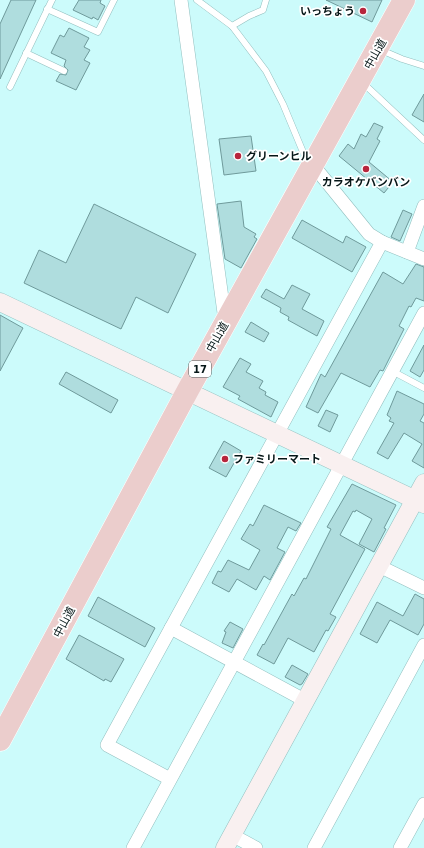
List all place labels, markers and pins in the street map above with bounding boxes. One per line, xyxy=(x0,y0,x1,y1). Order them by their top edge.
place label: いっちょう xyxy=(300,5,355,18)
marker: いっちょう xyxy=(358,6,368,16)
place label: グリーンヒル xyxy=(246,150,311,163)
marker: グリーンヒル xyxy=(233,151,243,161)
marker: カラオケバンバン xyxy=(361,164,371,174)
place label: カラオケバンバン xyxy=(322,176,410,189)
place label: ファミリーマート xyxy=(233,453,321,466)
marker: ファミリーマート xyxy=(220,454,230,464)

